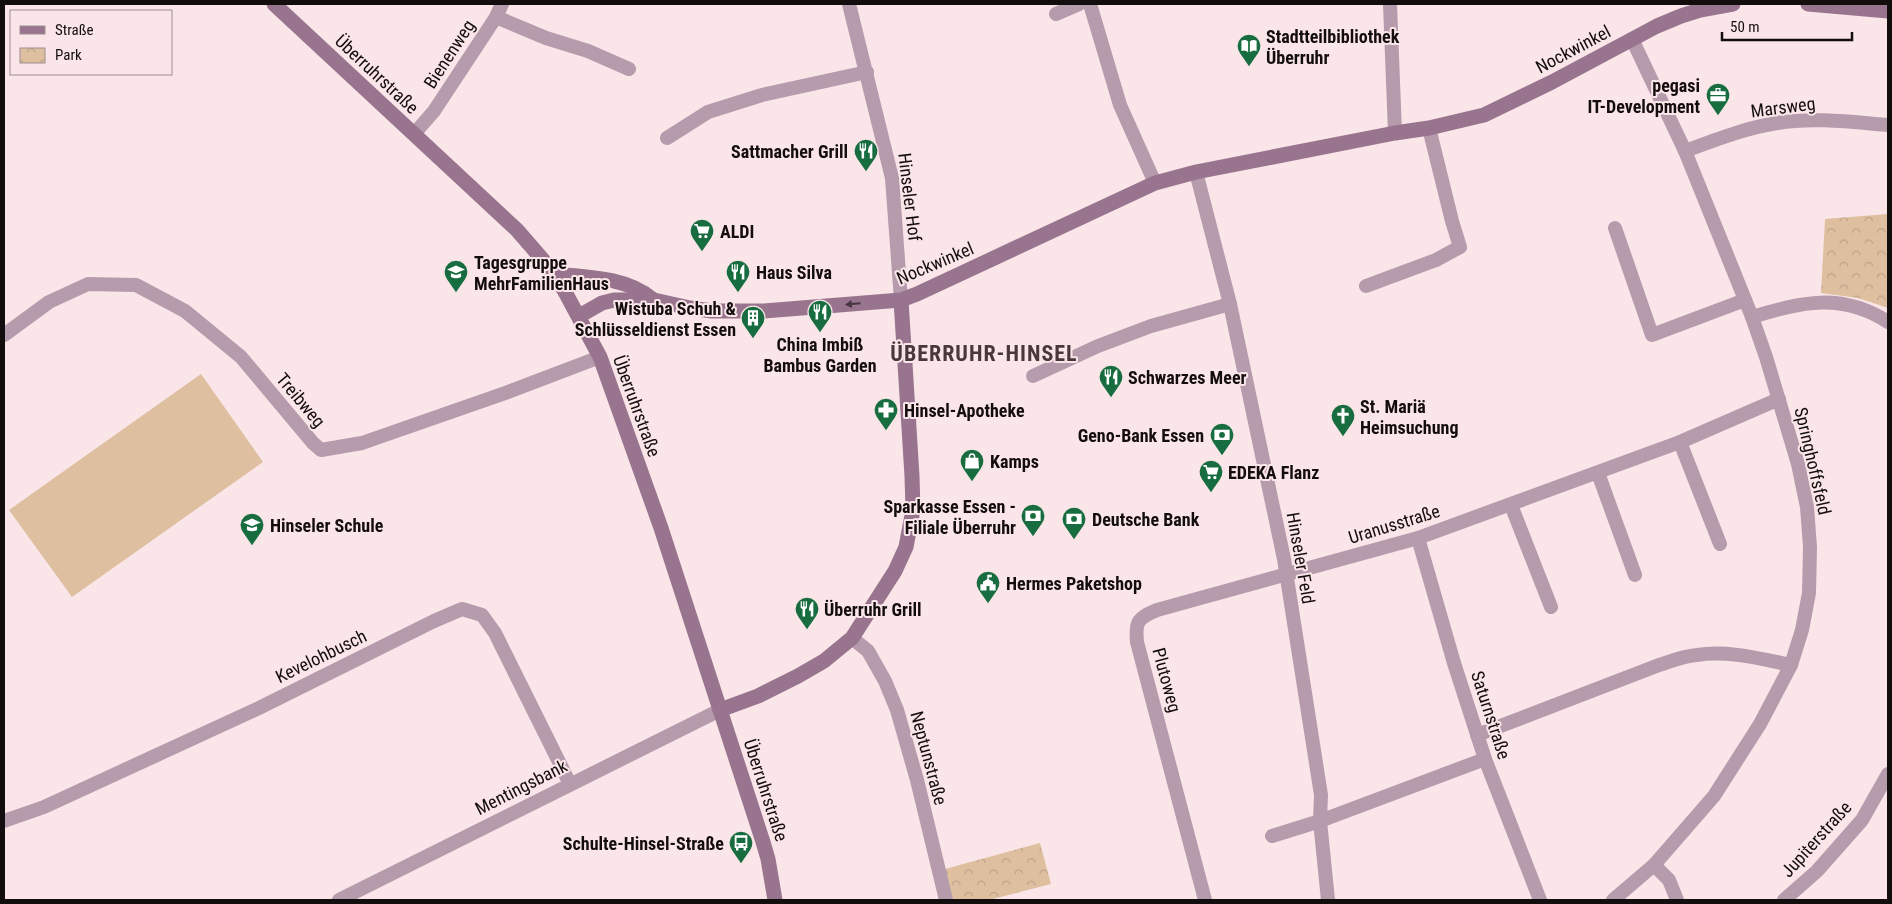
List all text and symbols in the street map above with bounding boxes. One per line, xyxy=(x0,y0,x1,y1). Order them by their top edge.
legend xyxy=(10,10,172,75)
scale bar xyxy=(1722,10,1852,42)
street label: Bienenweg xyxy=(419,16,479,92)
text: 50 m xyxy=(1730,18,1760,36)
text: Straße xyxy=(55,21,94,39)
street label: Nockwinkel xyxy=(1532,21,1614,77)
place label: Stadtteilbibliothek Überruhr xyxy=(1266,26,1400,68)
street label: Überruhrstraße xyxy=(331,30,423,118)
library icon: Stadtteilbibliothek Überruhr xyxy=(1236,33,1262,67)
text: Park xyxy=(55,46,82,64)
place label: pegasi IT-Development xyxy=(1588,75,1700,117)
office icon: pegasi IT-Development xyxy=(1705,82,1731,116)
street label: Marsweg xyxy=(1749,93,1817,121)
restaurant icon: Sattmacher Grill xyxy=(853,138,879,172)
place label: Sattmacher Grill xyxy=(731,141,848,162)
street label: Hinseler Hof xyxy=(894,152,926,243)
supermarket icon: ALDI xyxy=(689,218,715,252)
place label: ALDI xyxy=(720,221,754,242)
street label: Nockwinkel xyxy=(893,237,977,289)
place label: Tagesgruppe MehrFamilienHaus xyxy=(474,252,609,294)
school or university icon: Tagesgruppe MehrFamilienHaus xyxy=(443,259,469,293)
restaurant icon: Haus Silva xyxy=(725,259,751,293)
place label: Haus Silva xyxy=(756,262,832,283)
place label: Wistuba Schuh & Schlüsseldienst Essen xyxy=(575,298,737,340)
restaurant icon: China Imbiß Bambus Garden xyxy=(807,299,833,333)
one-way arrow xyxy=(845,300,861,308)
building icon: Wistuba Schuh & Schlüsseldienst Essen xyxy=(740,305,766,339)
place label: China Imbiß Bambus Garden xyxy=(763,334,877,376)
district label: ÜBERRUHR-HINSEL xyxy=(890,341,1078,366)
street label: Überruhrstraße xyxy=(609,352,665,460)
restaurant icon: Schwarzes Meer xyxy=(1098,364,1124,398)
place label: Schwarzes Meer xyxy=(1128,367,1247,388)
street label: Treibweg xyxy=(272,369,330,431)
place label: St. Mariä Heimsuchung xyxy=(1360,396,1458,438)
pharmacy icon: Hinsel-Apotheke xyxy=(873,397,899,431)
place label: Hinsel-Apotheke xyxy=(904,400,1025,421)
church icon: St. Mariä Heimsuchung xyxy=(1330,403,1356,437)
street label: Springhoffsfeld xyxy=(1790,405,1836,517)
bank icon: Geno-Bank Essen xyxy=(1209,422,1235,456)
place label: Geno-Bank Essen xyxy=(1078,425,1204,446)
shop icon: Kamps xyxy=(959,448,985,482)
place label: Kamps xyxy=(990,451,1039,472)
supermarket icon: EDEKA Flanz xyxy=(1198,459,1224,493)
place label: EDEKA Flanz xyxy=(1228,462,1319,483)
place label: Sparkasse Essen - Filiale Überruhr xyxy=(883,496,1016,538)
street label: Uranusstraße xyxy=(1346,500,1442,548)
bank icon: Sparkasse Essen - Filiale Überruhr xyxy=(1020,503,1046,537)
bank icon: Deutsche Bank xyxy=(1061,506,1087,540)
place label: Deutsche Bank xyxy=(1092,509,1200,530)
street label: Hinseler Feld xyxy=(1283,510,1319,606)
school or university icon: Hinseler Schule xyxy=(239,512,265,546)
place label: Hinseler Schule xyxy=(270,515,384,536)
public building icon: Hermes Paketshop xyxy=(975,570,1001,604)
place label: Hermes Paketshop xyxy=(1006,573,1142,594)
restaurant icon: Überruhr Grill xyxy=(794,596,820,630)
place label: Überruhr Grill xyxy=(824,599,922,620)
street label: Kevelohbusch xyxy=(272,625,370,687)
street label: Plutoweg xyxy=(1148,645,1186,715)
street label: Saturnstraße xyxy=(1467,668,1515,762)
street label: Neptunstraße xyxy=(906,709,952,807)
street label: Überruhrstraße xyxy=(740,736,792,844)
street label: Mentingsbank xyxy=(472,755,570,819)
street label: Jupiterstraße xyxy=(1776,797,1856,881)
bus stop icon: Schulte-Hinsel-Straße xyxy=(728,830,754,864)
place label: Schulte-Hinsel-Straße xyxy=(563,833,724,854)

